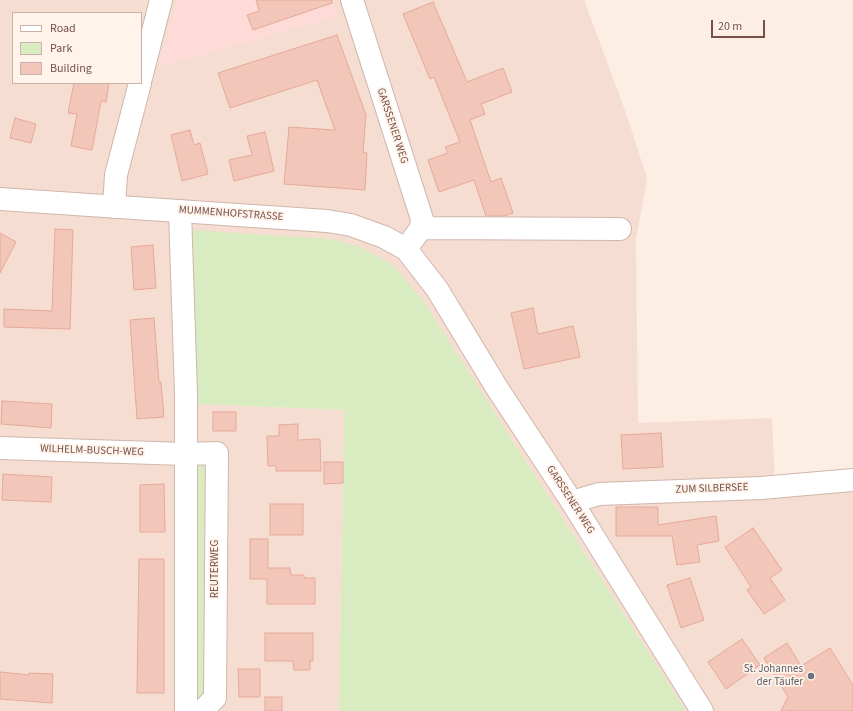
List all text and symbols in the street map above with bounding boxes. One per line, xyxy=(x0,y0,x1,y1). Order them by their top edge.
legend xyxy=(12,12,142,84)
scale bar xyxy=(713,12,767,38)
text: 20 m xyxy=(718,18,742,35)
text: Road xyxy=(50,20,76,37)
text: Park xyxy=(50,40,72,57)
text: Building xyxy=(50,60,92,77)
street label: GARSSENER WEG xyxy=(374,86,410,166)
street label: MUMMENHOFSTRASSE xyxy=(178,204,284,224)
street label: WILHELM-BUSCH-WEG xyxy=(40,443,144,459)
street label: GARSSENER WEG xyxy=(543,463,597,537)
street label: ZUM SILBERSEE xyxy=(675,481,749,497)
street label: REUTERWEG xyxy=(209,540,223,598)
place label: St. Johannes der Täufer xyxy=(744,663,803,689)
marker: St. Johannes der Täufer xyxy=(806,671,816,681)

